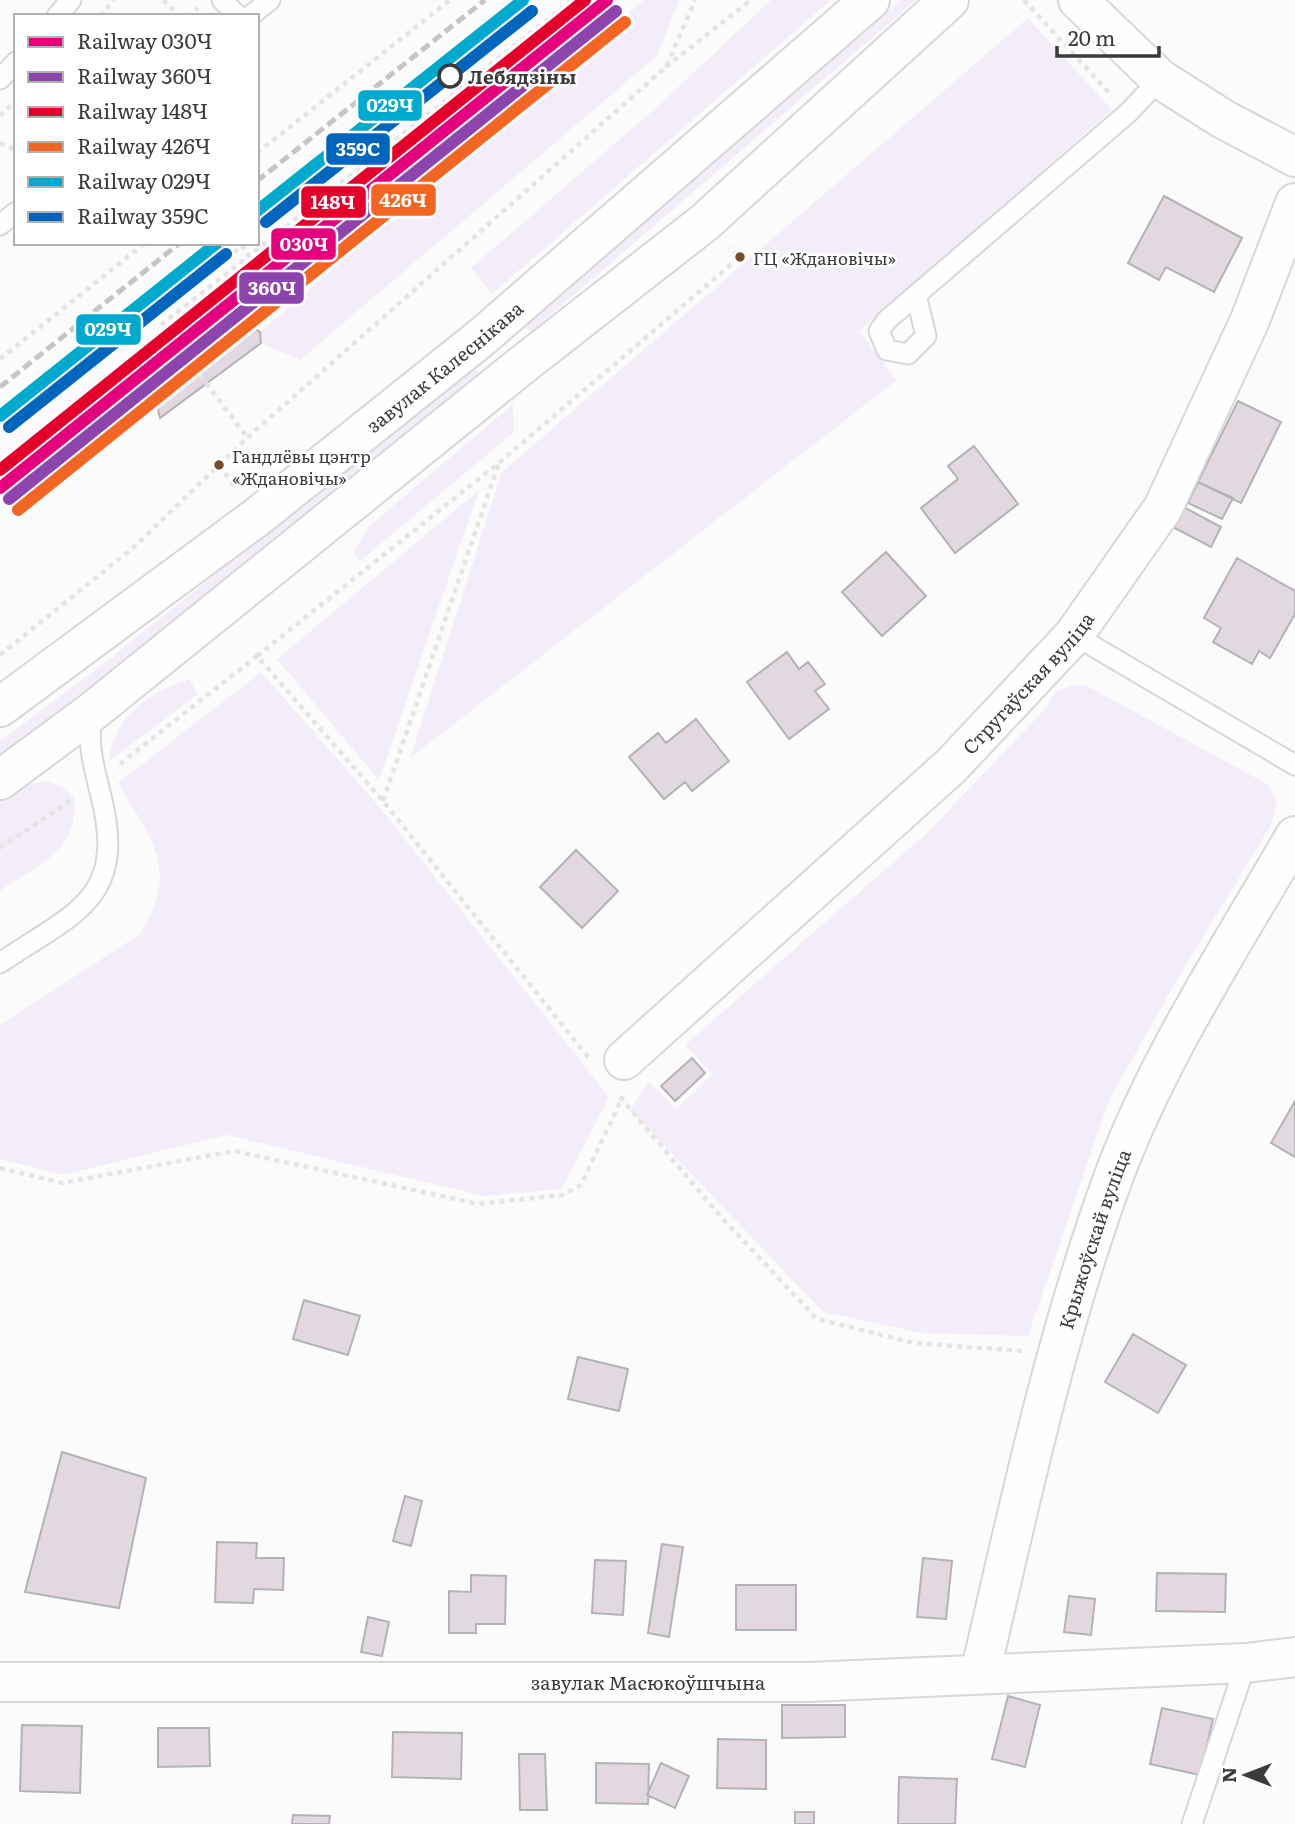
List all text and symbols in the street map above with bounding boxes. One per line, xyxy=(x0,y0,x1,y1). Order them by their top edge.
legend xyxy=(14,14,259,245)
scale bar xyxy=(1057,14,1158,58)
text: 20 m xyxy=(1068,21,1115,52)
text: Railway 030Ч xyxy=(77,24,213,55)
text: Railway 360Ч xyxy=(77,59,212,90)
place label: Лебядзіны xyxy=(468,62,577,90)
marker: Лебядзіны xyxy=(438,64,462,88)
line badge: 029Ч xyxy=(357,89,423,122)
text: 029Ч xyxy=(366,90,414,118)
text: Railway 148Ч xyxy=(77,94,208,125)
text: Railway 426Ч xyxy=(77,129,211,160)
line badge: 359С xyxy=(325,132,391,166)
text: 359С xyxy=(335,134,381,162)
text: Railway 029Ч xyxy=(77,164,211,195)
line badge: 426Ч xyxy=(370,183,437,217)
line badge: 148Ч xyxy=(300,185,367,219)
text: 426Ч xyxy=(379,185,427,213)
text: 148Ч xyxy=(311,187,355,215)
text: Railway 359С xyxy=(77,199,209,230)
line badge: 030Ч xyxy=(270,227,337,261)
text: 030Ч xyxy=(280,229,328,257)
place label: ГЦ «Ждановічы» xyxy=(753,245,896,270)
marker: ГЦ «Ждановічы» xyxy=(733,250,747,264)
line badge: 360Ч xyxy=(238,271,305,305)
text: 360Ч xyxy=(248,273,296,301)
street label: завулак Калеснікава xyxy=(360,293,529,439)
line badge: 029Ч xyxy=(75,313,142,346)
text: 029Ч xyxy=(84,314,132,342)
place label: Гандлёвы цэнтр «Ждановічы» xyxy=(232,443,371,490)
marker: Гандлёвы цэнтр «Ждановічы» xyxy=(212,458,226,472)
street label: Стругаўская вуліца xyxy=(955,605,1101,760)
street label: Крыжоўскай вуліца xyxy=(1051,1144,1137,1332)
street label: завулак Масюкоўшчына xyxy=(531,1668,766,1696)
north arrow xyxy=(1211,1740,1281,1810)
text: N xyxy=(1214,1767,1242,1783)

